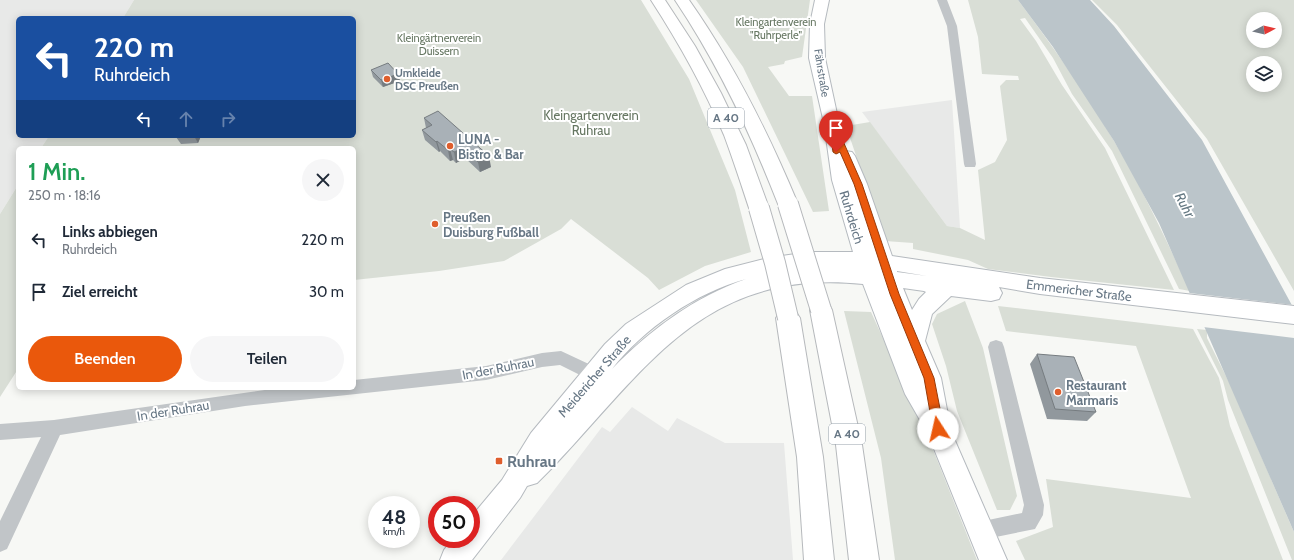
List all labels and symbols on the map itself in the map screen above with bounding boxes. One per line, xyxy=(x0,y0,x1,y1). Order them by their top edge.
north arrow xyxy=(1246,12,1282,48)
park label: Kleingartenverein "Ruhrperle" xyxy=(736,15,816,42)
park label: Kleingärtnerverein Duissern xyxy=(397,31,481,58)
street label: Fährstraße xyxy=(811,48,833,99)
place label: Umkleide DSC Preußen xyxy=(395,66,459,93)
marker: Umkleide DSC Preußen xyxy=(382,74,392,84)
park label: Kleingartenverein Ruhrau xyxy=(543,107,639,138)
road number: A 40 xyxy=(708,108,744,128)
pin xyxy=(819,111,853,152)
place label: LUNA - Bistro & Bar xyxy=(458,131,524,162)
marker: LUNA - Bistro & Bar xyxy=(445,141,455,151)
street label: Ruhrdeich xyxy=(836,188,868,246)
water label: Ruhr xyxy=(1171,189,1199,221)
place label: Preußen Duisburg Fußball xyxy=(443,209,539,240)
marker: Preußen Duisburg Fußball xyxy=(430,219,440,229)
street label: Emmericher Straße xyxy=(1025,276,1133,304)
street label: Meidericher Straße xyxy=(554,332,634,420)
street label: In der Ruhrau xyxy=(461,353,535,383)
place label: Restaurant Marmaris xyxy=(1066,377,1127,408)
marker: Restaurant Marmaris xyxy=(1053,387,1063,397)
street label: In der Ruhrau xyxy=(136,396,210,424)
position arrow xyxy=(917,408,959,450)
road number: A 40 xyxy=(829,424,865,444)
place label: Ruhrau xyxy=(507,452,556,471)
marker: Ruhrau xyxy=(494,456,504,466)
speed limit sign: 50 xyxy=(428,496,480,548)

